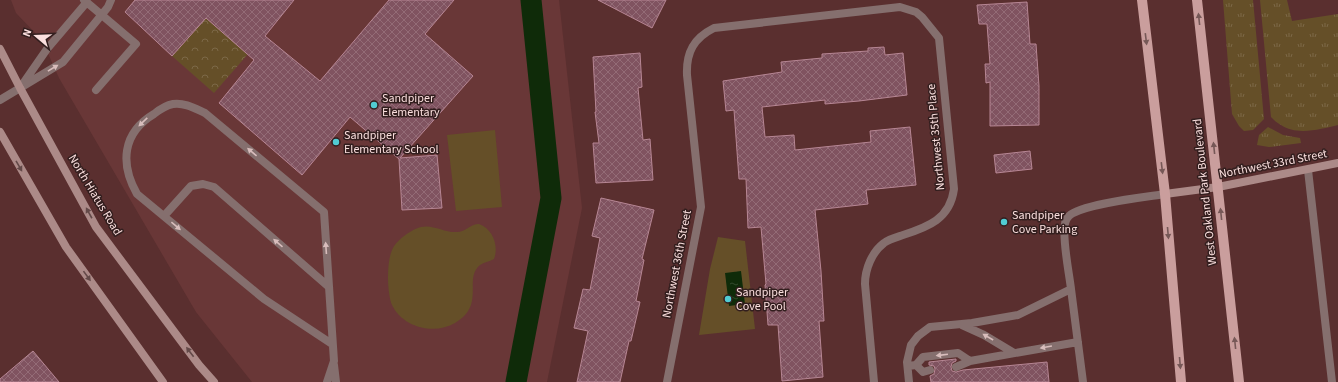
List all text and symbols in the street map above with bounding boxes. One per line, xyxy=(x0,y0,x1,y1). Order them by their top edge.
one-way arrow xyxy=(1196,13,1203,25)
north arrow xyxy=(16,16,56,56)
text: N xyxy=(19,27,35,39)
one-way arrow xyxy=(1143,33,1149,45)
one-way arrow xyxy=(47,64,59,71)
street label: Northwest 35th Place xyxy=(923,83,949,191)
place label: Sandpiper Elementary xyxy=(382,90,440,121)
marker: Sandpiper Elementary xyxy=(369,100,379,110)
one-way arrow xyxy=(138,117,148,127)
street label: West Oakland Park Boulevard xyxy=(1189,118,1221,266)
place label: Sandpiper Elementary School xyxy=(344,127,439,158)
marker: Sandpiper Elementary School xyxy=(331,137,341,147)
one-way arrow xyxy=(1210,142,1217,154)
street label: Northwest 33rd Street xyxy=(1217,145,1329,183)
one-way arrow xyxy=(246,148,257,157)
street label: North Hiatus Road xyxy=(64,151,126,239)
one-way arrow xyxy=(16,160,23,172)
one-way arrow xyxy=(1159,162,1165,174)
one-way arrow xyxy=(85,207,92,219)
place label: Sandpiper Cove Parking xyxy=(1012,207,1077,238)
street label: Northwest 36th Street xyxy=(658,208,696,320)
one-way arrow xyxy=(1218,208,1224,220)
marker: Sandpiper Cove Parking xyxy=(999,217,1009,227)
one-way arrow xyxy=(171,221,182,230)
one-way arrow xyxy=(1165,227,1172,239)
one-way arrow xyxy=(273,239,284,248)
one-way arrow xyxy=(323,242,330,254)
one-way arrow xyxy=(83,271,92,282)
place label: Sandpiper Cove Pool xyxy=(736,284,789,315)
marker: Sandpiper Cove Pool xyxy=(723,294,733,304)
one-way arrow xyxy=(982,334,994,341)
one-way arrow xyxy=(1231,337,1238,349)
one-way arrow xyxy=(1040,344,1052,350)
one-way arrow xyxy=(185,346,194,357)
one-way arrow xyxy=(936,351,948,358)
one-way arrow xyxy=(1176,357,1183,369)

